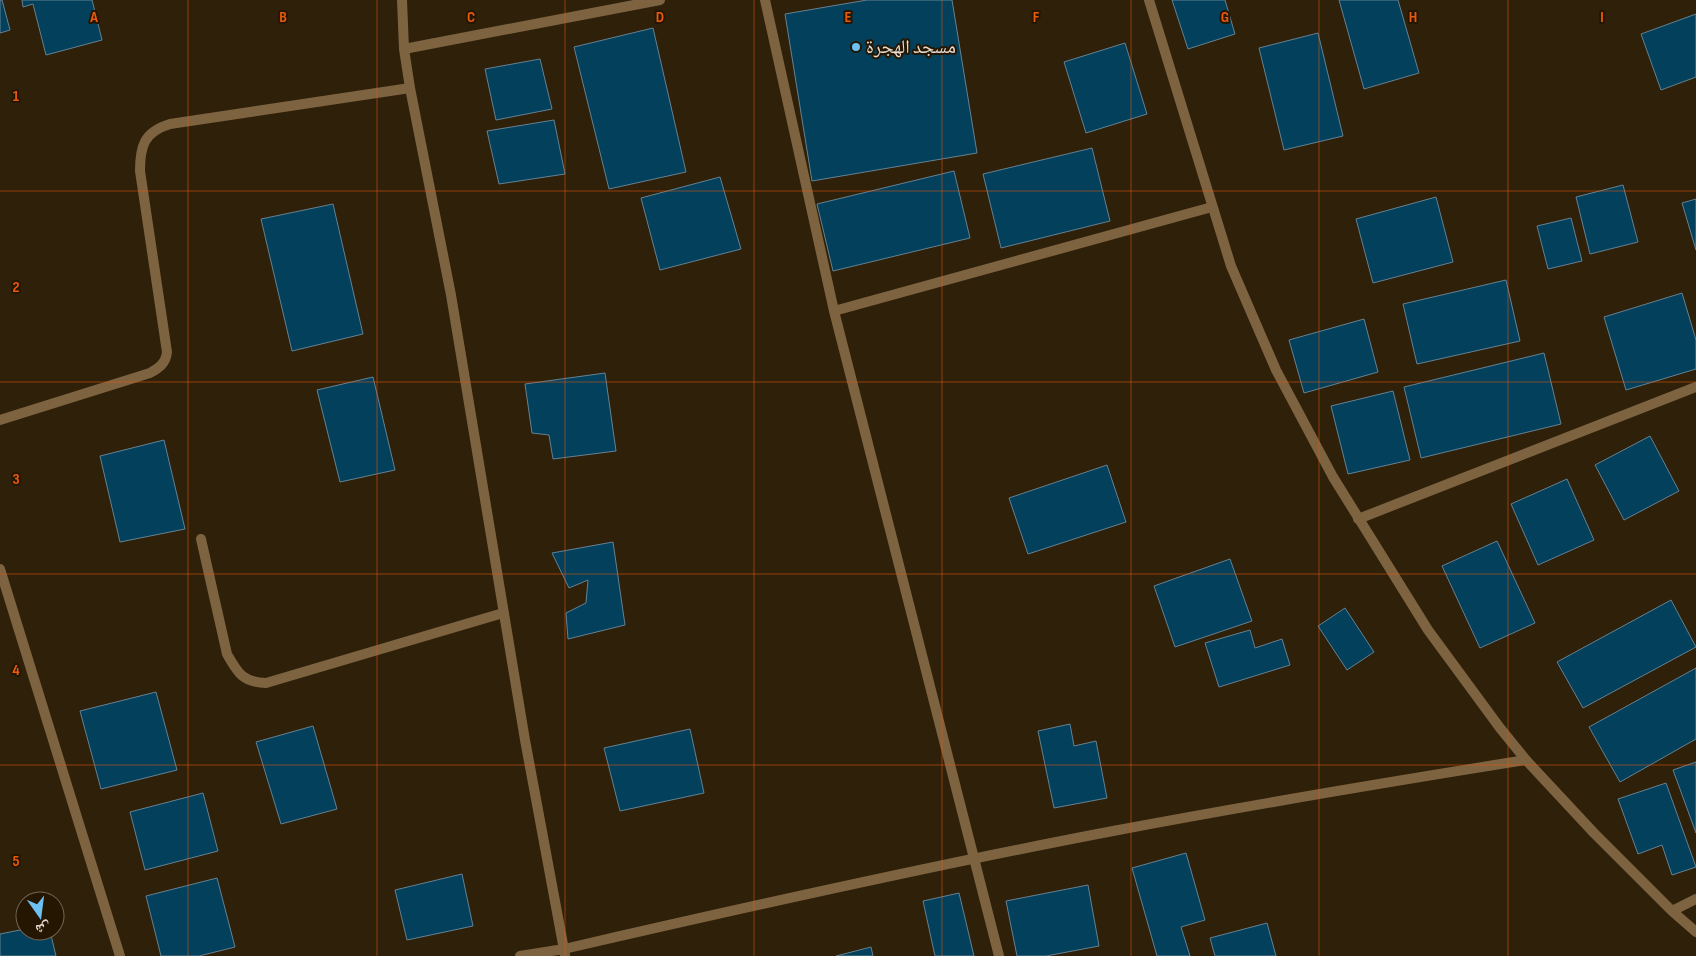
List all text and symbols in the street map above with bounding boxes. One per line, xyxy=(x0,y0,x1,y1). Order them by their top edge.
text: A xyxy=(89,8,98,27)
text: B xyxy=(279,8,287,27)
text: C xyxy=(467,8,475,27)
text: D xyxy=(656,8,664,27)
text: E xyxy=(845,8,852,27)
text: F xyxy=(1033,8,1040,27)
text: G xyxy=(1221,8,1229,27)
text: H xyxy=(1409,8,1417,27)
text: I xyxy=(1600,8,1604,27)
place label: مسجد الهجرة xyxy=(866,36,956,59)
marker: مسجد الهجرة xyxy=(850,41,862,53)
text: 1 xyxy=(13,87,20,106)
text: 2 xyxy=(12,278,20,297)
text: 3 xyxy=(12,470,20,489)
text: 4 xyxy=(12,661,20,680)
text: 5 xyxy=(12,852,20,871)
north arrow xyxy=(15,891,65,941)
text: ش xyxy=(34,918,52,938)

